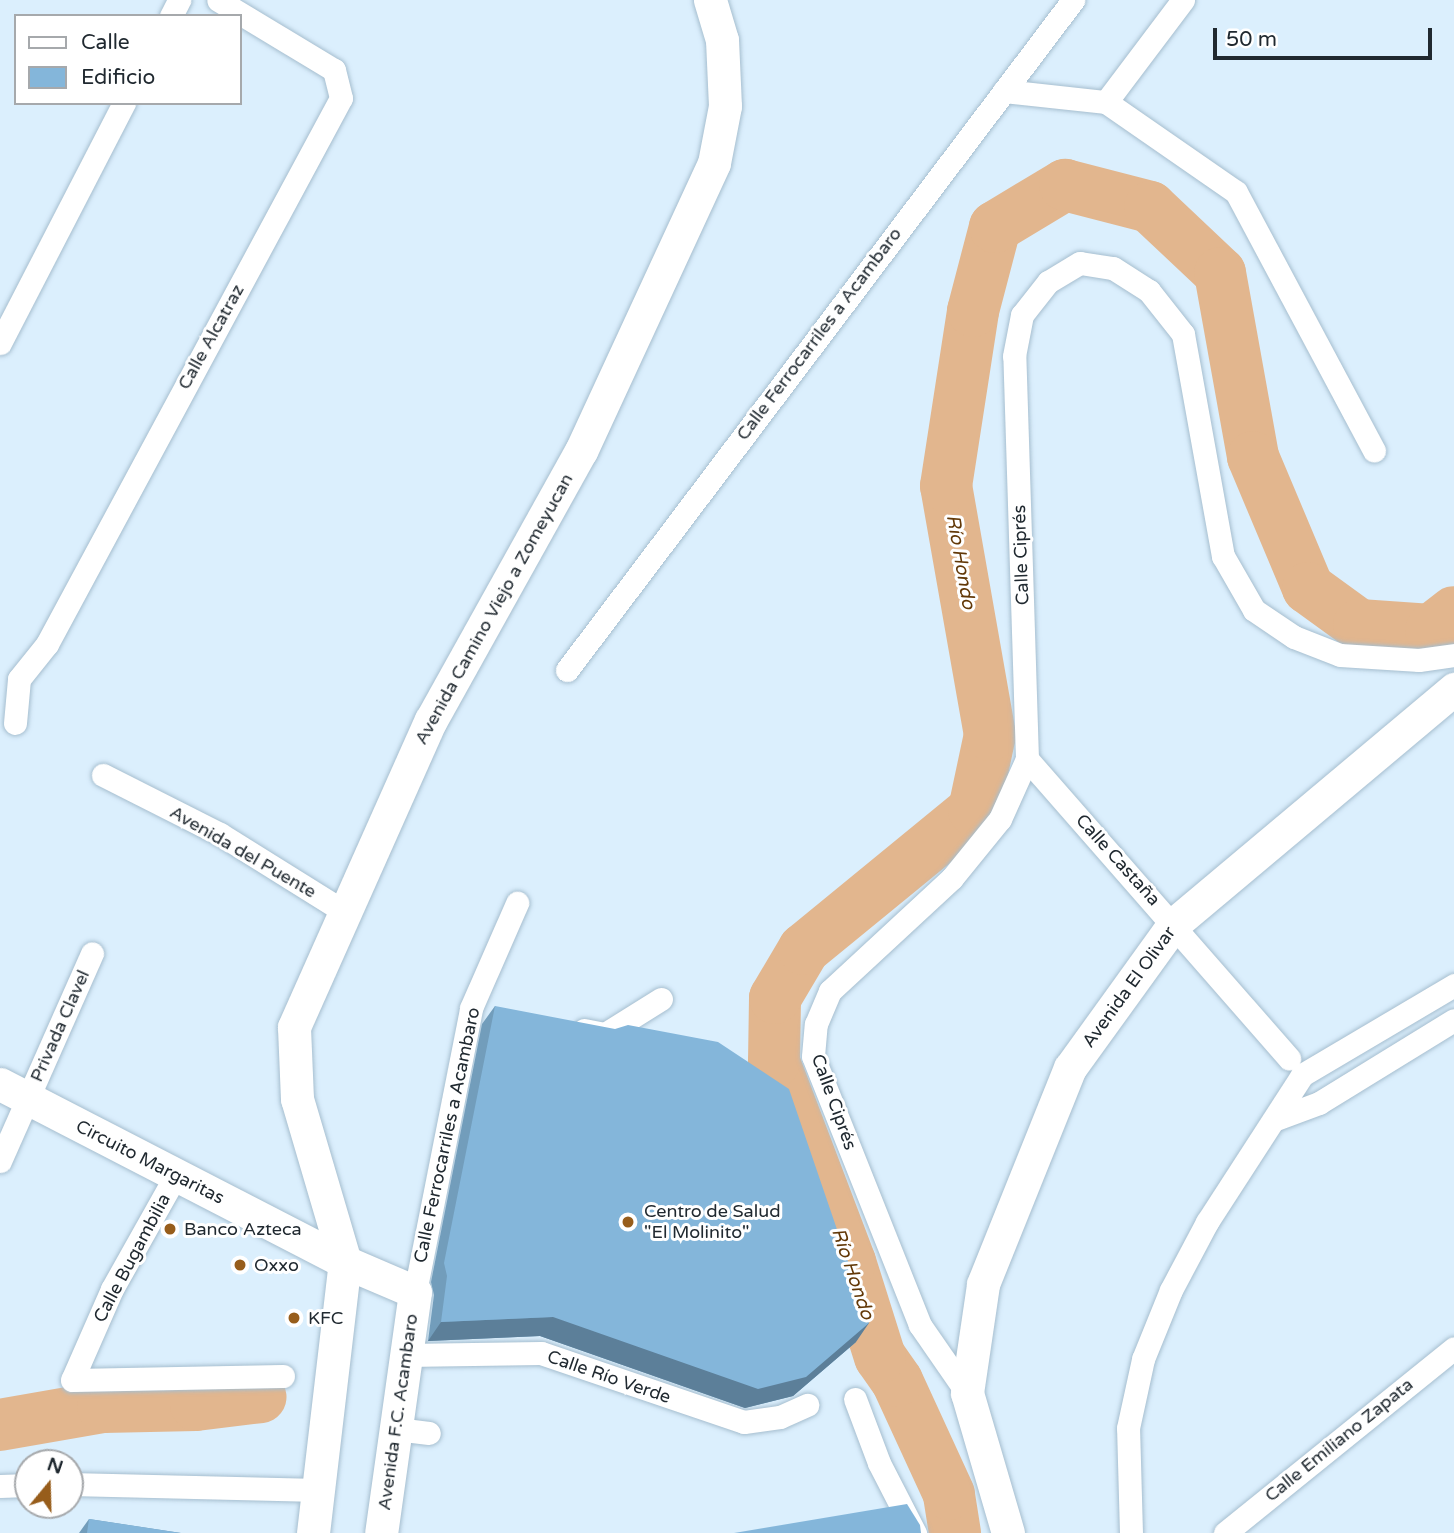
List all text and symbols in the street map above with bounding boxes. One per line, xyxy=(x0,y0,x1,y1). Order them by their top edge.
legend xyxy=(14,14,242,105)
scale bar xyxy=(1216,14,1435,58)
text: 50 m xyxy=(1226,27,1277,52)
text: Calle xyxy=(81,30,130,55)
text: Edificio xyxy=(81,65,155,90)
street label: Calle Ferrocarriles a Acambaro xyxy=(732,223,906,445)
street label: Calle Alcatraz xyxy=(173,281,249,393)
street label: Avenida Camino Viejo a Zomeyucan xyxy=(410,470,578,748)
street label: Calle Ciprés xyxy=(1008,505,1034,605)
water label: Río Hondo xyxy=(940,513,980,611)
street label: Avenida del Puente xyxy=(166,801,320,903)
street label: Calle Castaña xyxy=(1071,810,1165,910)
street label: Avenida El Olivar xyxy=(1078,922,1180,1052)
street label: Privada Clavel xyxy=(26,967,94,1085)
street label: Calle Ferrocarriles a Acambaro xyxy=(409,1005,485,1265)
street label: Calle Ciprés xyxy=(807,1051,861,1153)
street label: Circuito Margaritas xyxy=(72,1115,228,1209)
street label: Calle Bugambilia xyxy=(89,1190,175,1326)
place label: Centro de Salud "El Molinito" xyxy=(644,1201,781,1244)
marker: Centro de Salud "El Molinito" xyxy=(618,1212,638,1232)
place label: Banco Azteca xyxy=(184,1218,302,1240)
marker: Banco Azteca xyxy=(162,1221,178,1237)
water label: Río Hondo xyxy=(826,1225,878,1323)
place label: Oxxo xyxy=(254,1254,299,1276)
marker: Oxxo xyxy=(232,1257,248,1273)
place label: KFC xyxy=(308,1307,343,1329)
marker: KFC xyxy=(286,1310,302,1326)
street label: Avenida F.C. Acambaro xyxy=(374,1312,422,1512)
street label: Calle Río Verde xyxy=(544,1346,674,1408)
street label: Calle Emiliano Zapata xyxy=(1261,1374,1417,1506)
north arrow xyxy=(14,1449,84,1519)
text: N xyxy=(44,1453,66,1479)

